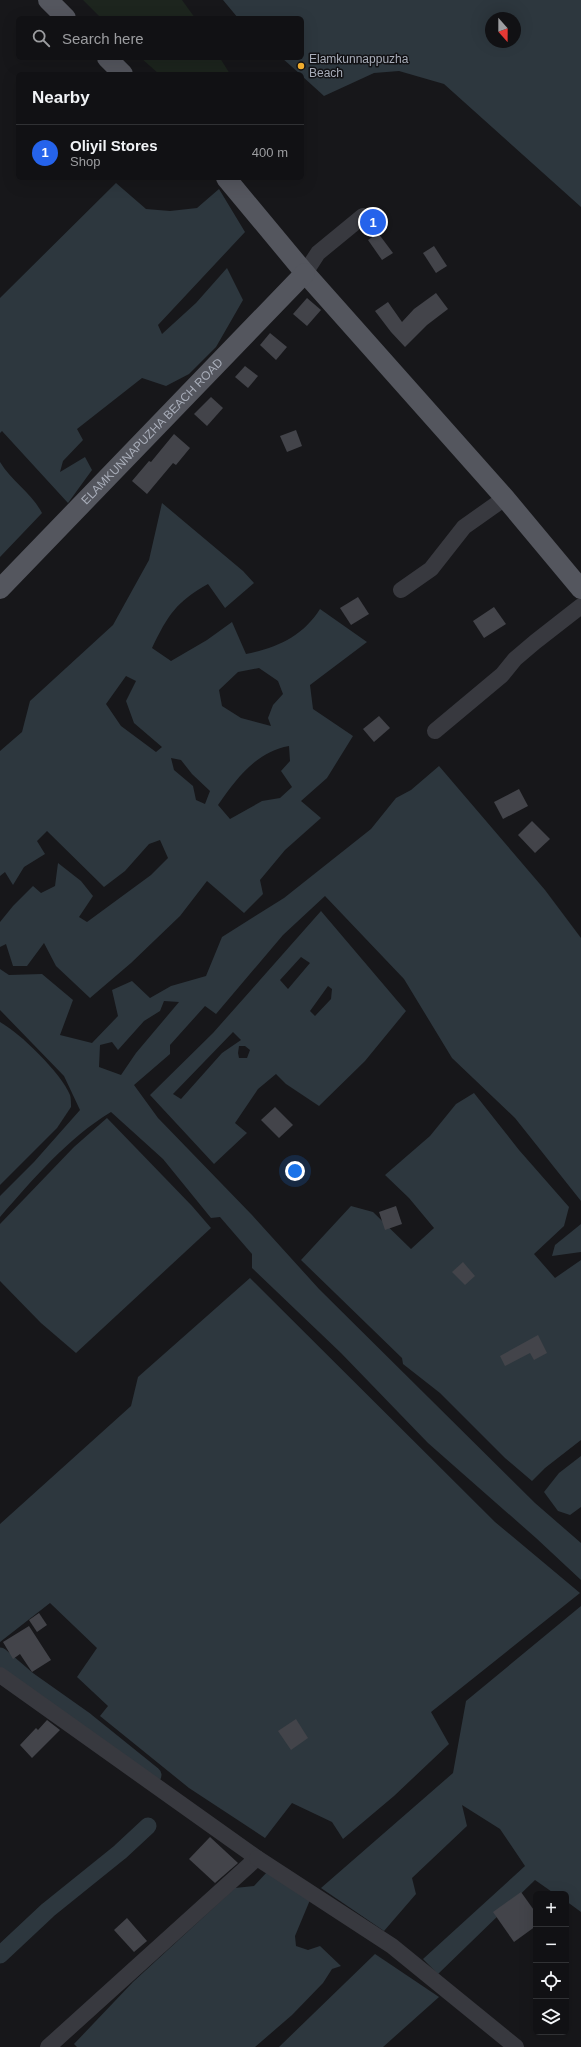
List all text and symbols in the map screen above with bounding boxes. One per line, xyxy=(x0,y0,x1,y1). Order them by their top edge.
north arrow xyxy=(485,12,521,48)
search box xyxy=(16,16,304,60)
icon: search xyxy=(30,27,52,49)
text: Search here xyxy=(62,30,144,47)
place label: Elamkunnappuzha Beach xyxy=(309,52,409,80)
marker: Elamkunnappuzha Beach xyxy=(296,61,306,71)
text: Nearby xyxy=(32,88,90,107)
text: Oliyil Stores xyxy=(70,137,158,154)
text: 1 xyxy=(41,145,49,160)
text: 400 m xyxy=(252,145,288,160)
text: Shop xyxy=(70,154,100,169)
pin: 1 xyxy=(360,207,386,237)
street label: ELAMKUNNAPUZHA BEACH ROAD xyxy=(78,355,226,507)
your location xyxy=(285,1161,305,1181)
map controls xyxy=(533,1891,569,2035)
button: + xyxy=(533,1891,569,1927)
button: − xyxy=(533,1927,569,1963)
button: locate xyxy=(533,1963,569,1999)
button: layers xyxy=(533,1999,569,2035)

